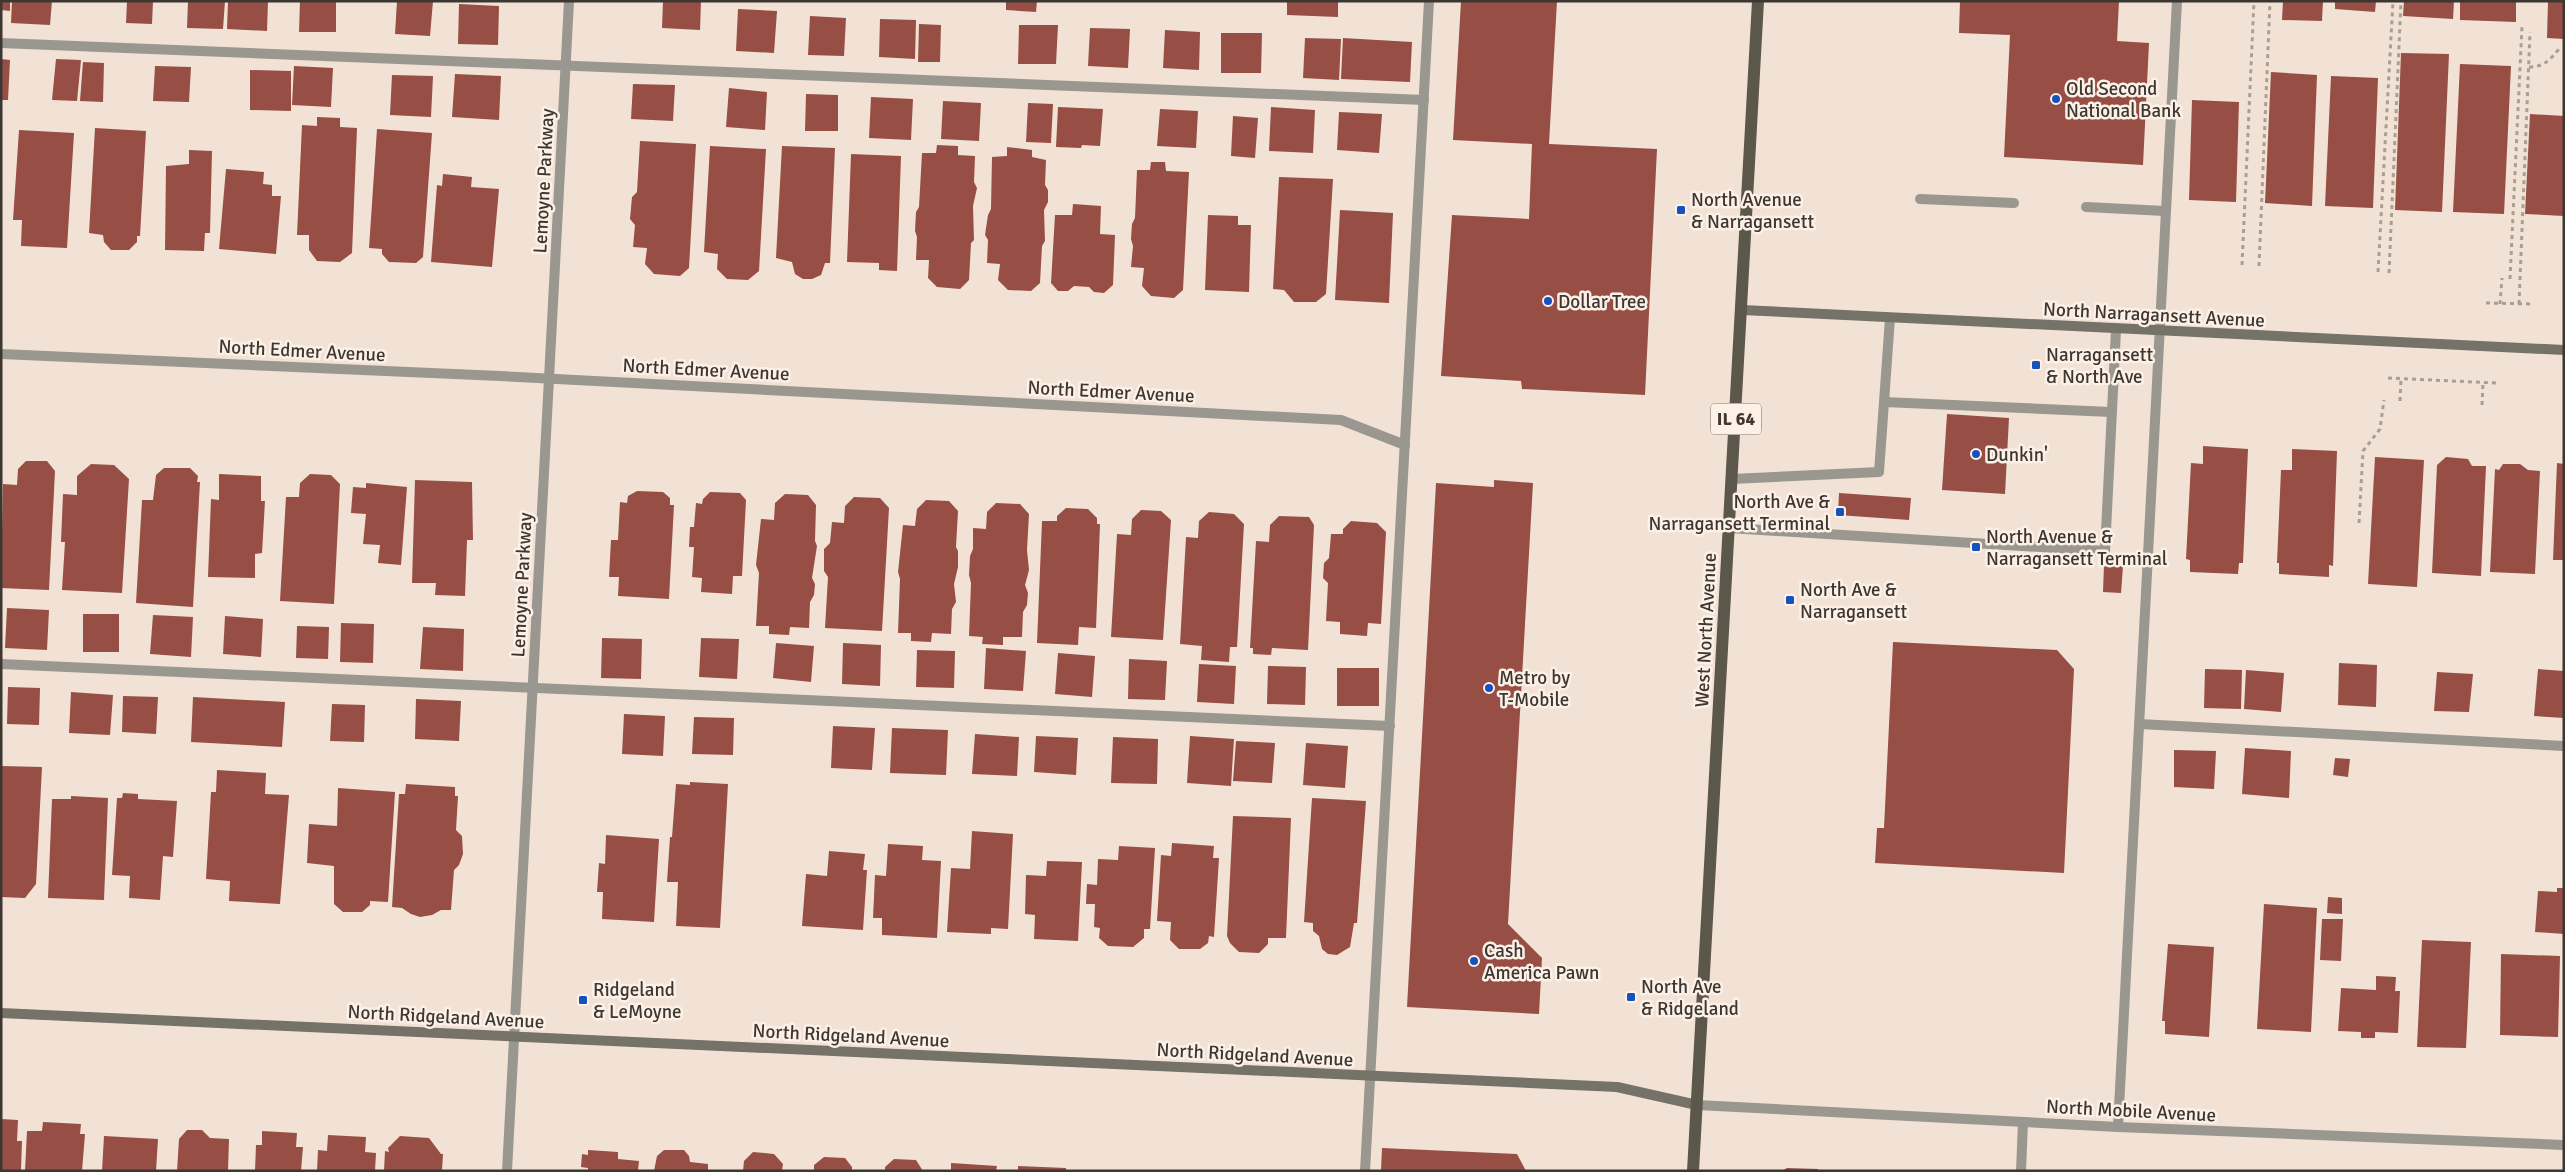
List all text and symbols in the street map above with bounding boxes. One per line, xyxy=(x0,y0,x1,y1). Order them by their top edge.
place label: Old Second National Bank xyxy=(2066,77,2181,123)
marker: Old Second National Bank xyxy=(2050,93,2062,105)
street label: Lemoyne Parkway xyxy=(528,108,560,254)
place label: North Avenue & Narragansett xyxy=(1691,188,1814,234)
marker: North Avenue & Narragansett xyxy=(1675,204,1687,216)
place label: Dollar Tree xyxy=(1558,290,1646,314)
marker: Dollar Tree xyxy=(1542,295,1554,307)
street label: North Narragansett Avenue xyxy=(2042,297,2265,333)
street label: North Edmer Avenue xyxy=(218,335,386,367)
place label: Narragansett & North Ave xyxy=(2046,343,2153,389)
street label: North Edmer Avenue xyxy=(622,354,790,386)
marker: Narragansett & North Ave xyxy=(2030,359,2042,371)
street label: North Edmer Avenue xyxy=(1027,376,1195,408)
road number: IL 64 xyxy=(1711,404,1761,434)
place label: Dunkin' xyxy=(1986,443,2048,467)
marker: Dunkin' xyxy=(1970,448,1982,460)
place label: North Ave & Narragansett Terminal xyxy=(1649,490,1830,536)
marker: North Ave & Narragansett Terminal xyxy=(1834,506,1846,518)
street label: Lemoyne Parkway xyxy=(506,512,538,658)
place label: North Avenue & Narragansett Terminal xyxy=(1986,525,2167,571)
marker: North Avenue & Narragansett Terminal xyxy=(1970,541,1982,553)
street label: West North Avenue xyxy=(1690,552,1722,708)
place label: North Ave & Narragansett xyxy=(1800,578,1907,624)
marker: North Ave & Narragansett xyxy=(1784,594,1796,606)
place label: Metro by T-Mobile xyxy=(1499,666,1570,712)
marker: Metro by T-Mobile xyxy=(1483,682,1495,694)
place label: Cash America Pawn xyxy=(1484,939,1599,985)
marker: Cash America Pawn xyxy=(1468,955,1480,967)
place label: North Ave & Ridgeland xyxy=(1641,975,1739,1021)
place label: Ridgeland & LeMoyne xyxy=(593,978,682,1024)
marker: North Ave & Ridgeland xyxy=(1625,991,1637,1003)
marker: Ridgeland & LeMoyne xyxy=(577,994,589,1006)
street label: North Ridgeland Avenue xyxy=(347,1000,545,1034)
street label: North Ridgeland Avenue xyxy=(752,1019,950,1053)
street label: North Ridgeland Avenue xyxy=(1156,1038,1354,1072)
street label: North Mobile Avenue xyxy=(2045,1095,2217,1127)

